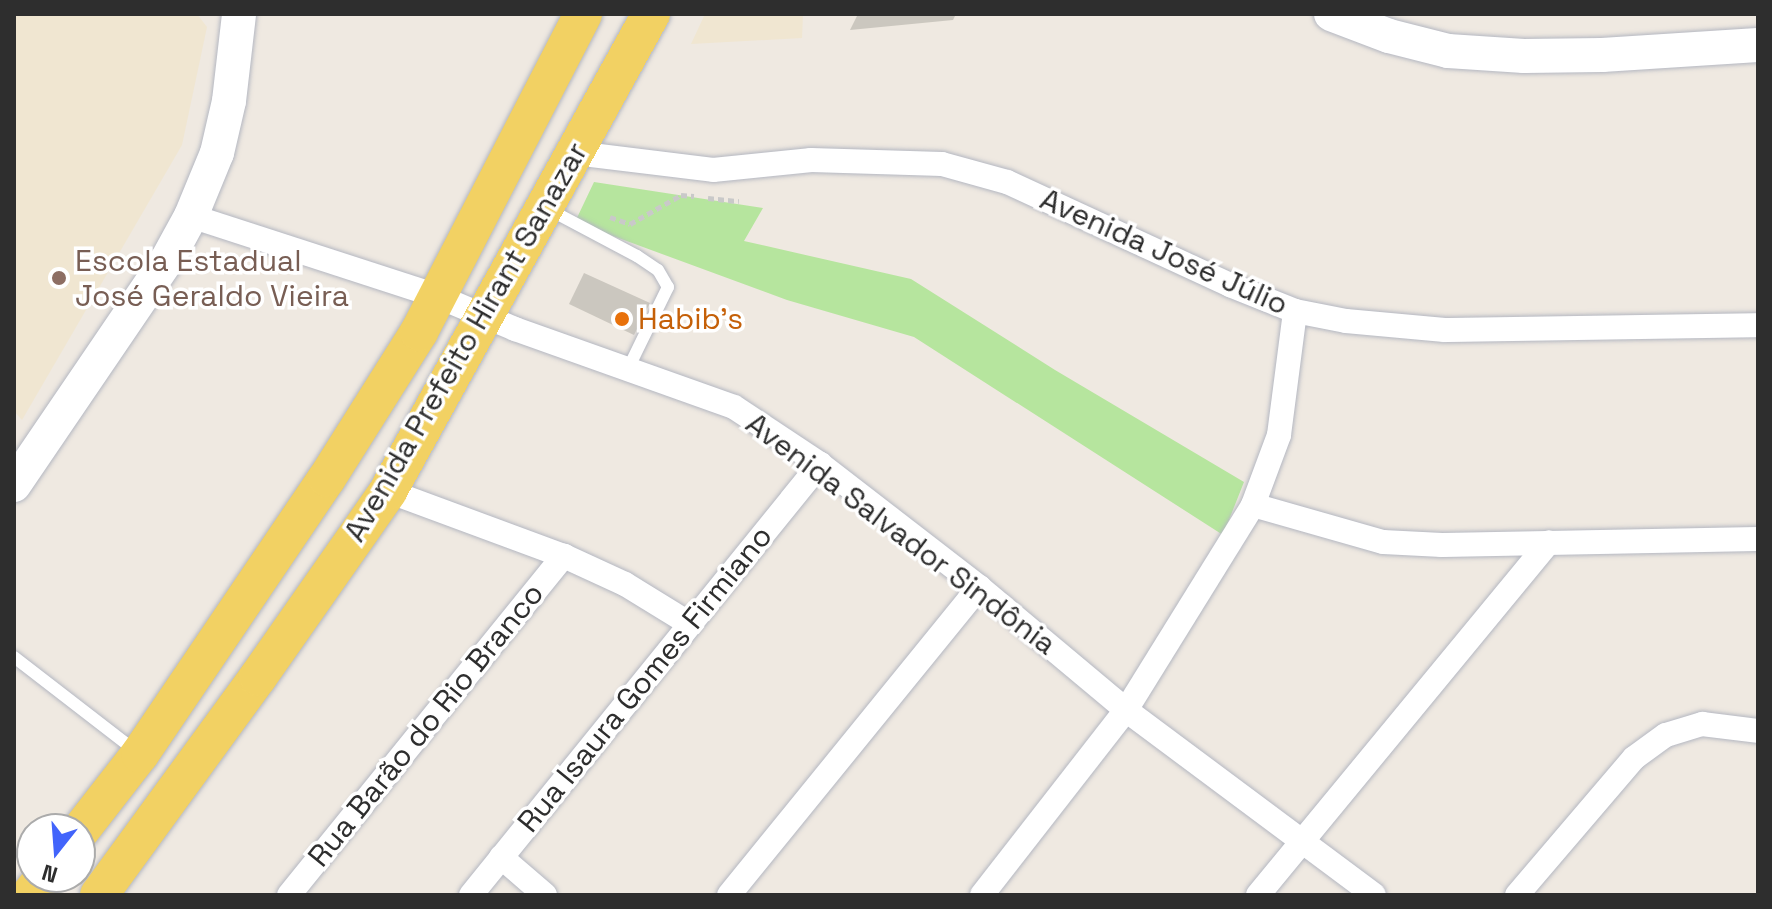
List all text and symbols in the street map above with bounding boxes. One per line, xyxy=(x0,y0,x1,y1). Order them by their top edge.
street label: Avenida Prefeito Hirant Sanazar xyxy=(337,136,595,548)
street label: Avenida José Júlio xyxy=(1035,181,1293,323)
place label: Escola Estadual José Geraldo Vieira xyxy=(75,243,349,314)
marker: Escola Estadual José Geraldo Vieira xyxy=(50,269,68,287)
place label: Habib's xyxy=(638,301,743,337)
marker: Habib's xyxy=(613,310,631,328)
street label: Avenida Salvador Sindônia xyxy=(739,406,1063,662)
street label: Rua Isaura Gomes Firmiano xyxy=(510,519,780,839)
street label: Rua Barão do Rio Branco xyxy=(301,576,551,874)
north arrow xyxy=(16,813,96,893)
text: N xyxy=(38,858,61,890)

